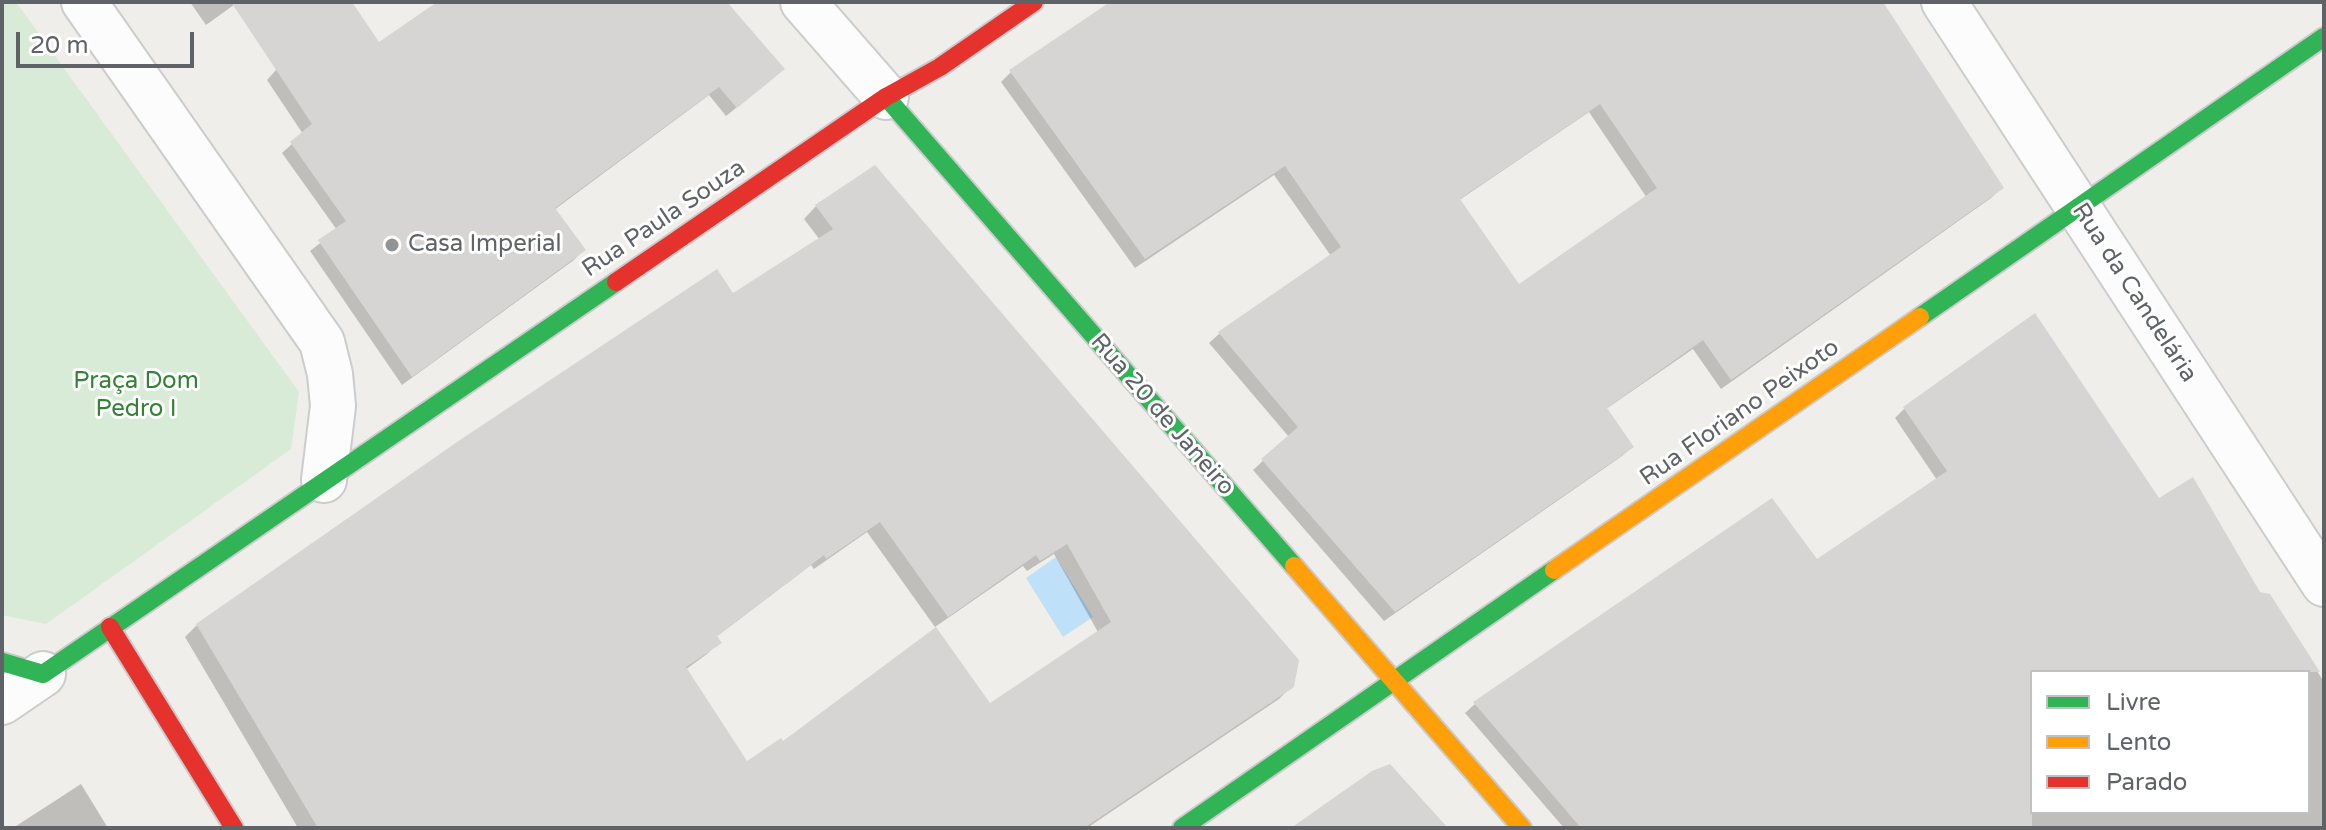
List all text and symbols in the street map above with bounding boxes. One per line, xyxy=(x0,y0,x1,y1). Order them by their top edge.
scale bar xyxy=(20,16,198,66)
text: 20 m xyxy=(30,31,88,60)
street label: Rua Paula Souza xyxy=(577,154,751,284)
street label: Rua da Candelária xyxy=(2065,198,2203,388)
place label: Casa Imperial xyxy=(408,231,561,259)
marker: Casa Imperial xyxy=(383,236,401,254)
street label: Rua 20 de Janeiro xyxy=(1084,328,1240,502)
street label: Rua Floriano Peixoto xyxy=(1635,333,1845,493)
park label: Praça Dom Pedro I xyxy=(73,368,199,424)
legend xyxy=(2030,670,2310,814)
text: Livre xyxy=(2106,688,2161,717)
text: Lento xyxy=(2106,728,2171,757)
text: Parado xyxy=(2106,768,2187,797)

